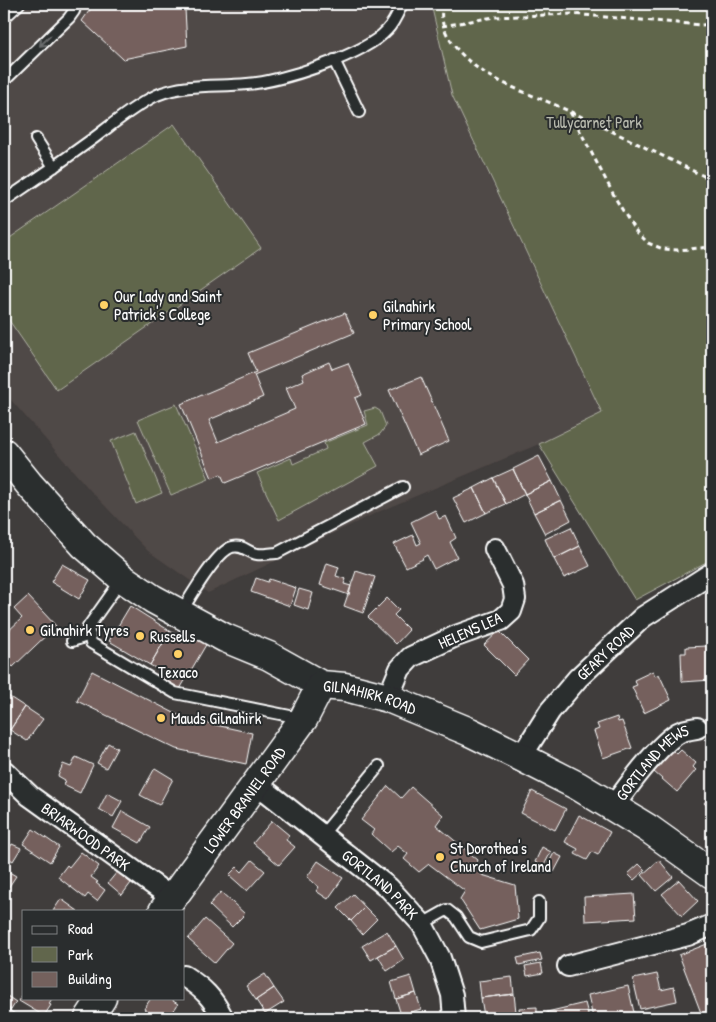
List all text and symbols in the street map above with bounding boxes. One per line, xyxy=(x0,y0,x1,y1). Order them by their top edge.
one-way arrow xyxy=(39,35,52,47)
park label: Tullycarnet Park xyxy=(546,111,642,133)
place label: Our Lady and Saint Patrick's College xyxy=(114,285,222,325)
place label: Gilnahirk Primary School xyxy=(383,295,472,335)
marker: Our Lady and Saint Patrick's College xyxy=(98,299,110,311)
marker: Gilnahirk Primary School xyxy=(367,309,379,321)
street label: HELENS LEA xyxy=(434,606,506,654)
place label: Gilnahirk Tyres xyxy=(40,619,129,641)
street label: GEARY ROAD xyxy=(571,619,639,685)
marker: Gilnahirk Tyres xyxy=(24,624,36,636)
place label: Russells xyxy=(150,625,195,647)
marker: Russells xyxy=(134,630,146,642)
marker: Texaco xyxy=(172,648,184,660)
place label: Texaco xyxy=(158,661,199,683)
street label: GILNAHIRK ROAD xyxy=(322,674,420,720)
place label: Mauds Gilnahirk xyxy=(171,707,262,729)
marker: Mauds Gilnahirk xyxy=(155,712,167,724)
street label: GORTLAND MEWS xyxy=(610,719,692,805)
street label: LOWER BRANIEL ROAD xyxy=(198,742,291,857)
street label: BRIARWOOD PARK xyxy=(37,797,135,876)
place label: St Dorothea's Church of Ireland xyxy=(450,837,551,877)
street label: GORTLAND PARK xyxy=(337,844,424,925)
marker: St Dorothea's Church of Ireland xyxy=(434,851,446,863)
legend xyxy=(22,910,185,1000)
text: Road xyxy=(68,918,93,939)
text: Park xyxy=(68,944,93,965)
text: Building xyxy=(68,968,112,989)

